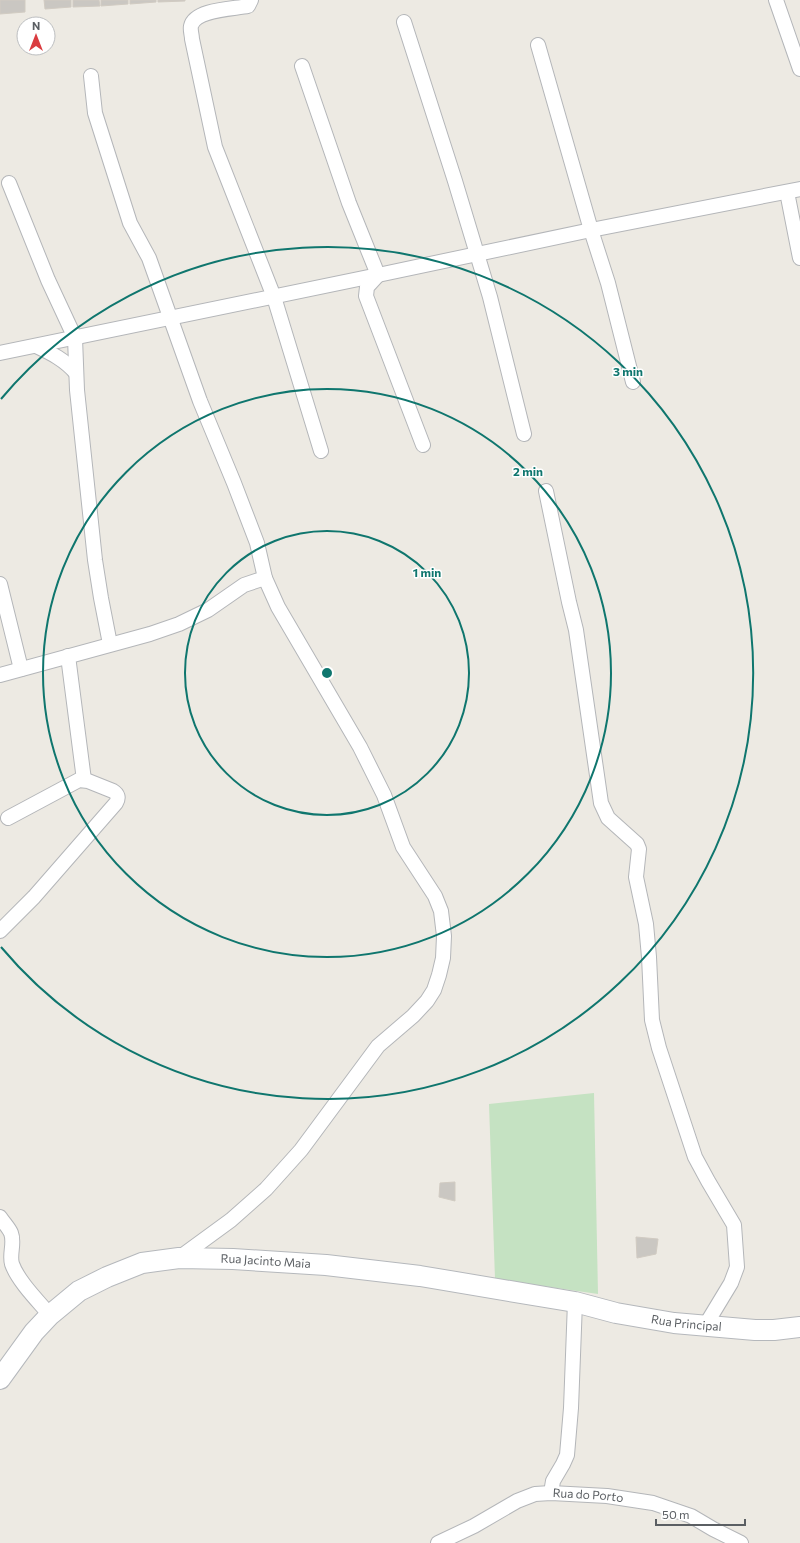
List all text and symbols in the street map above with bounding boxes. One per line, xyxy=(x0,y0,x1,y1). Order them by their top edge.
north arrow xyxy=(16,16,56,56)
text: N xyxy=(32,19,40,32)
text: 3 min xyxy=(613,364,643,378)
text: 2 min xyxy=(513,464,543,478)
text: 1 min xyxy=(413,565,441,579)
centre of rings xyxy=(320,666,334,680)
street label: Rua Jacinto Maia xyxy=(220,1251,311,1270)
street label: Rua Principal xyxy=(650,1311,722,1333)
street label: Rua do Porto xyxy=(552,1485,625,1504)
scale bar xyxy=(656,1501,745,1527)
text: 50 m xyxy=(662,1507,690,1521)

